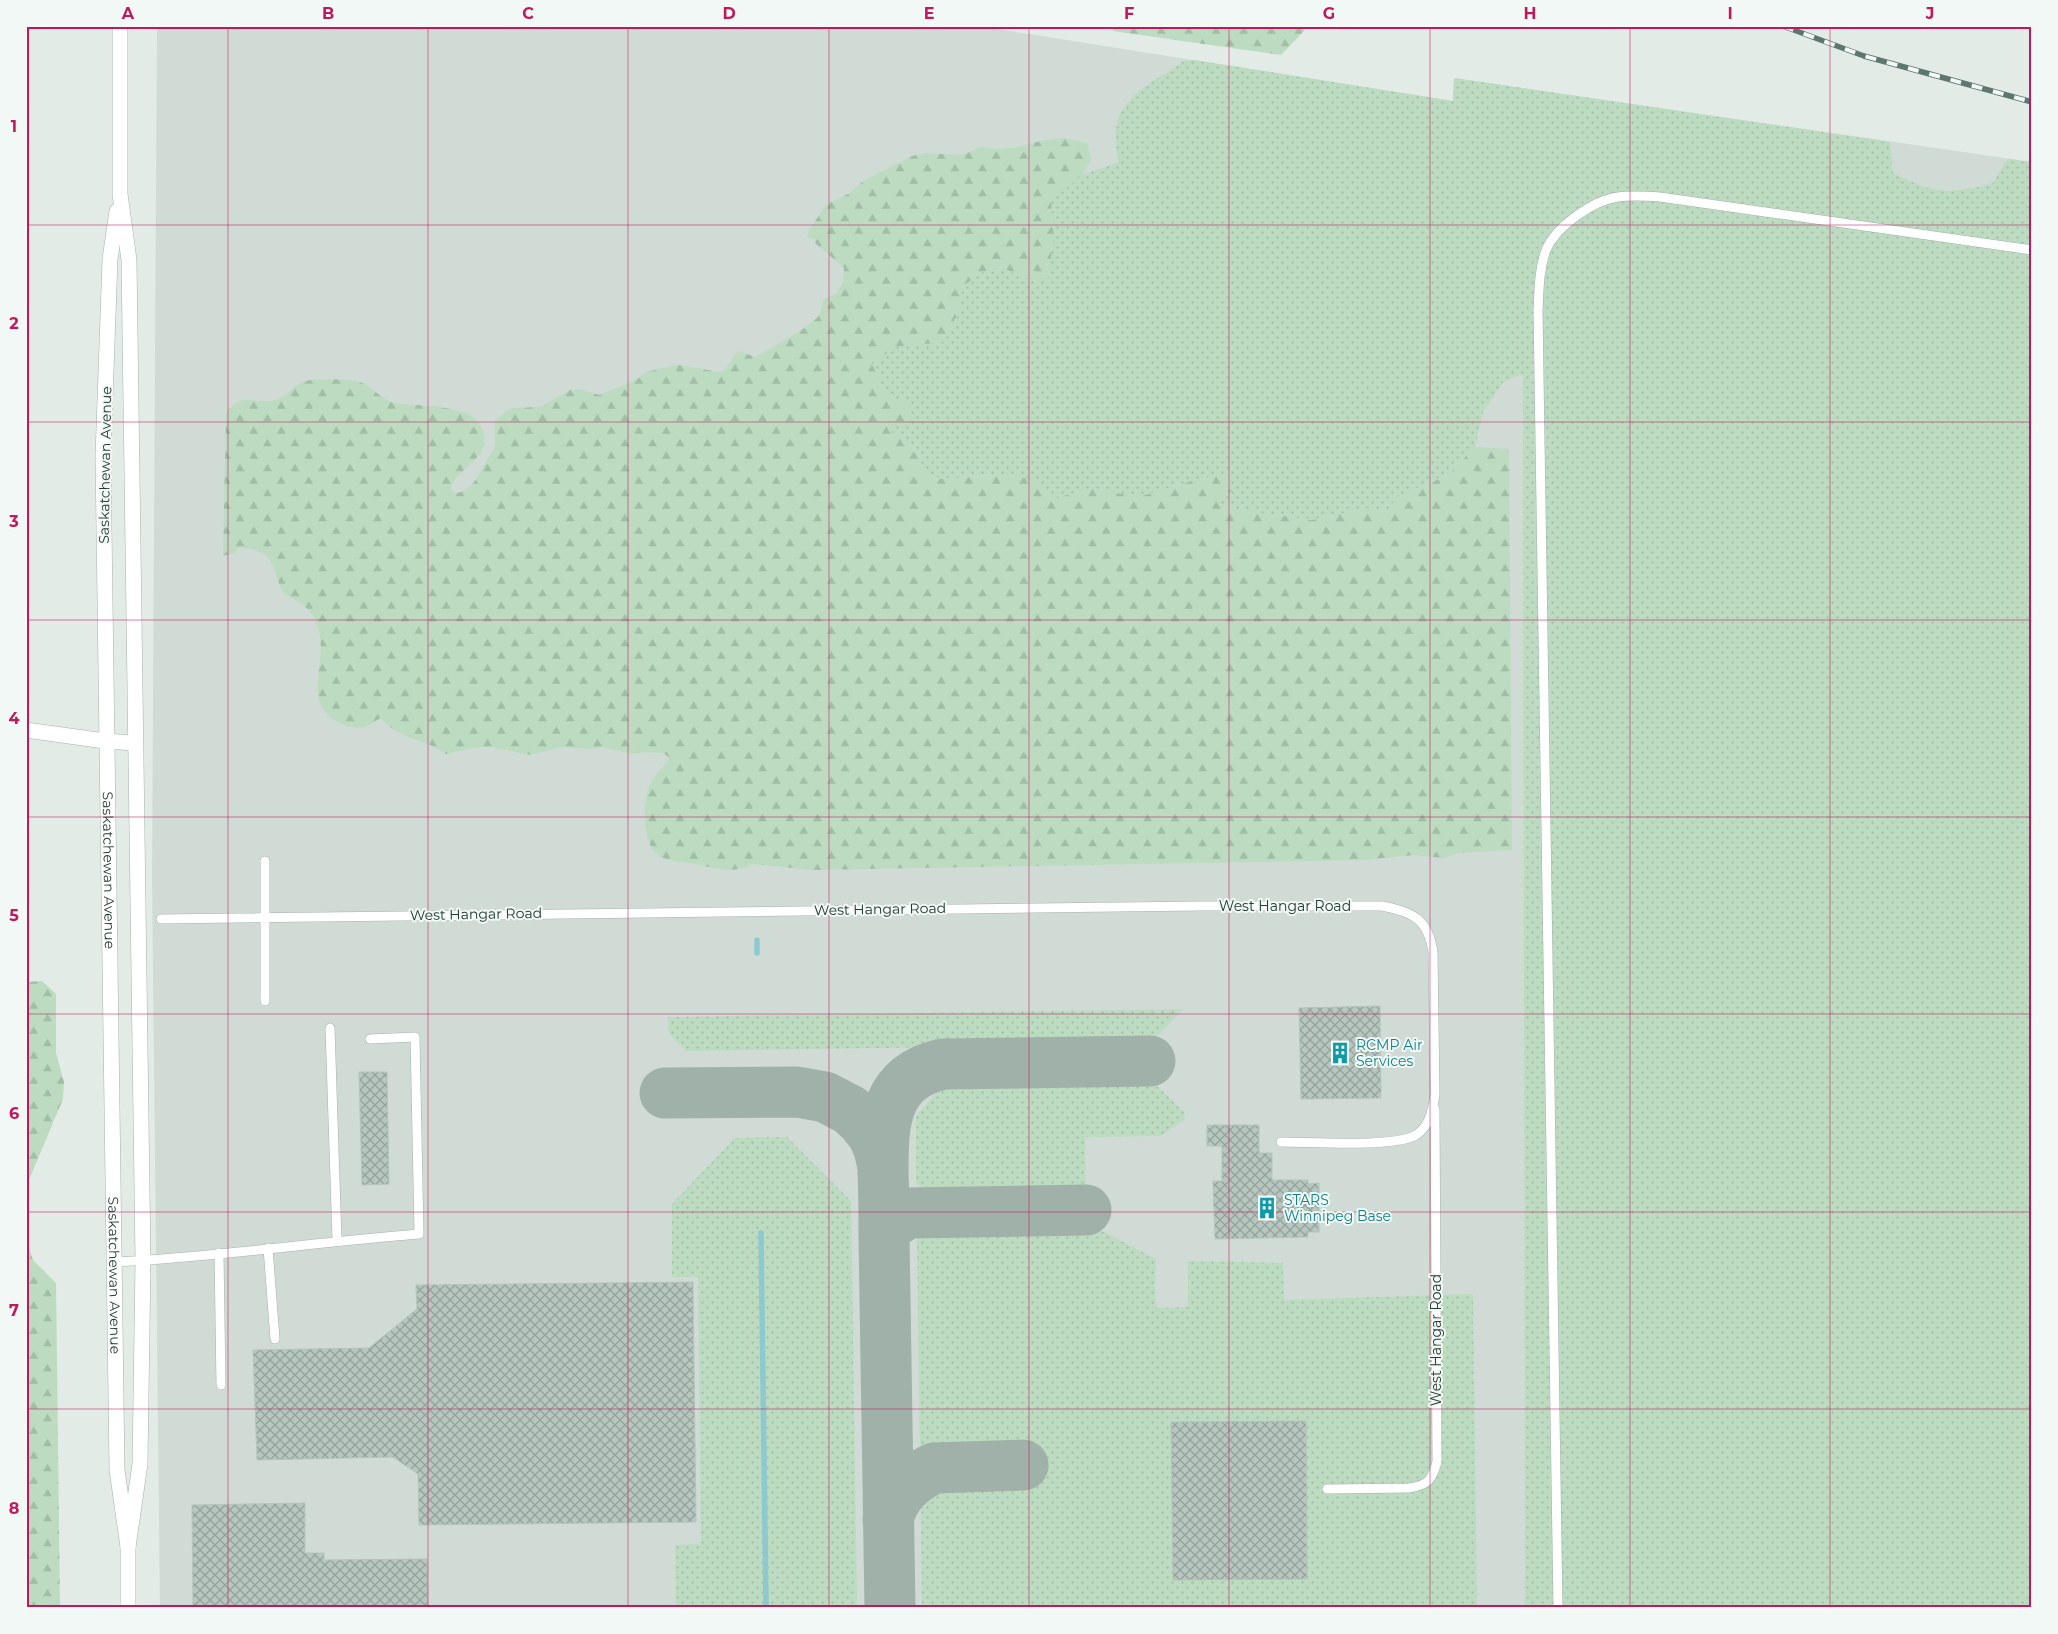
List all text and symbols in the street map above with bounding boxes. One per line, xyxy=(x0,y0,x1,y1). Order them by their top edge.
text: A xyxy=(121,4,135,23)
text: B xyxy=(322,4,334,23)
text: C xyxy=(522,4,534,23)
text: D xyxy=(722,4,736,23)
text: E xyxy=(924,4,934,23)
text: F xyxy=(1124,4,1134,23)
text: G xyxy=(1323,4,1335,23)
text: H xyxy=(1524,4,1536,23)
text: I xyxy=(1727,4,1733,23)
text: J xyxy=(1925,4,1934,23)
text: 1 xyxy=(11,117,17,136)
text: 2 xyxy=(9,314,19,333)
street label: Saskatchewan Avenue xyxy=(95,386,115,544)
text: 3 xyxy=(8,512,19,531)
text: 4 xyxy=(8,709,20,728)
street label: Saskatchewan Avenue xyxy=(99,791,119,949)
street label: West Hangar Road xyxy=(1219,897,1351,915)
street label: West Hangar Road xyxy=(814,899,946,919)
street label: West Hangar Road xyxy=(410,904,542,924)
text: 5 xyxy=(9,906,19,925)
place label: RCMP Air Services xyxy=(1356,1036,1423,1070)
building icon: RCMP Air Services xyxy=(1327,1040,1353,1066)
text: 6 xyxy=(9,1104,19,1123)
place label: STARS Winnipeg Base xyxy=(1284,1191,1391,1225)
building icon: STARS Winnipeg Base xyxy=(1254,1195,1280,1221)
street label: Saskatchewan Avenue xyxy=(104,1196,124,1354)
street label: West Hangar Road xyxy=(1427,1274,1445,1406)
text: 7 xyxy=(9,1301,19,1320)
text: 8 xyxy=(9,1499,19,1518)

